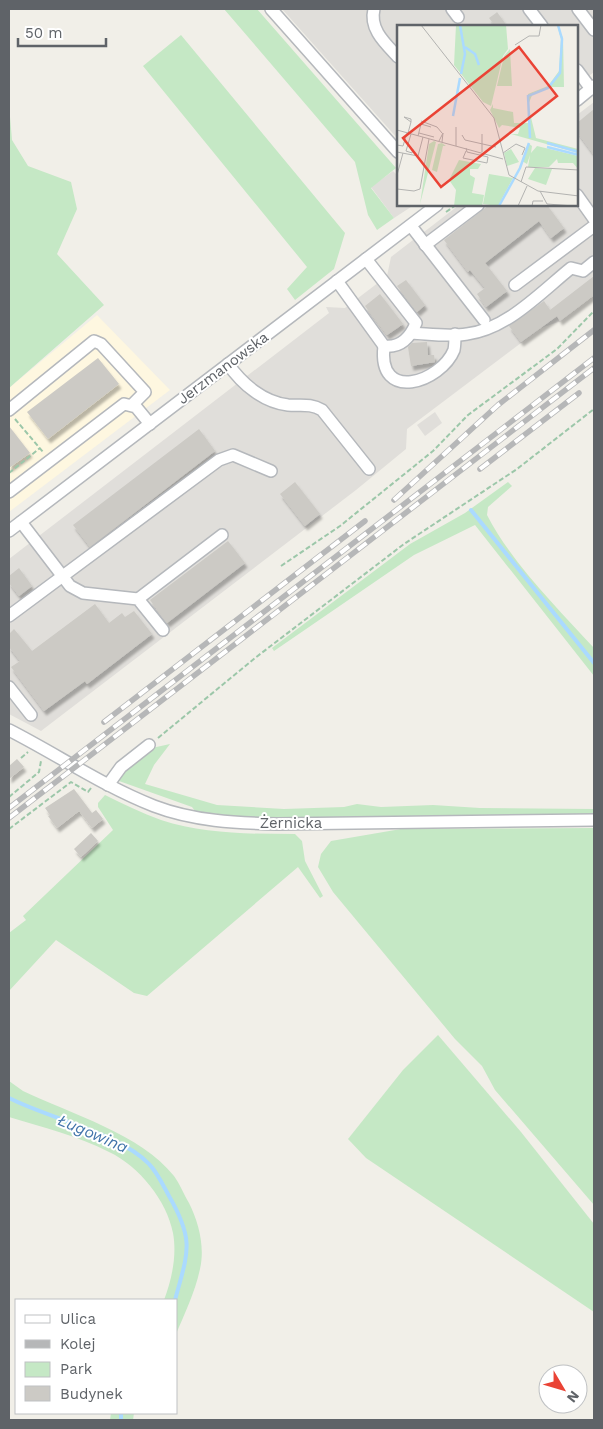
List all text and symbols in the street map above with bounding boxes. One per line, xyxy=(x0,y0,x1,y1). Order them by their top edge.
scale bar xyxy=(18,15,105,47)
text: 50 m xyxy=(25,24,62,42)
inset map xyxy=(397,25,578,206)
street label: Jerzmanowska xyxy=(174,328,272,408)
street label: Żernicka xyxy=(260,814,323,832)
water label: Ługowina xyxy=(55,1110,131,1157)
legend xyxy=(15,1299,178,1414)
text: Ulica xyxy=(60,1310,97,1328)
text: Kolej xyxy=(60,1335,95,1353)
text: Park xyxy=(60,1360,93,1378)
north arrow xyxy=(538,1364,588,1414)
text: Budynek xyxy=(60,1385,123,1403)
text: N xyxy=(564,1388,583,1406)

